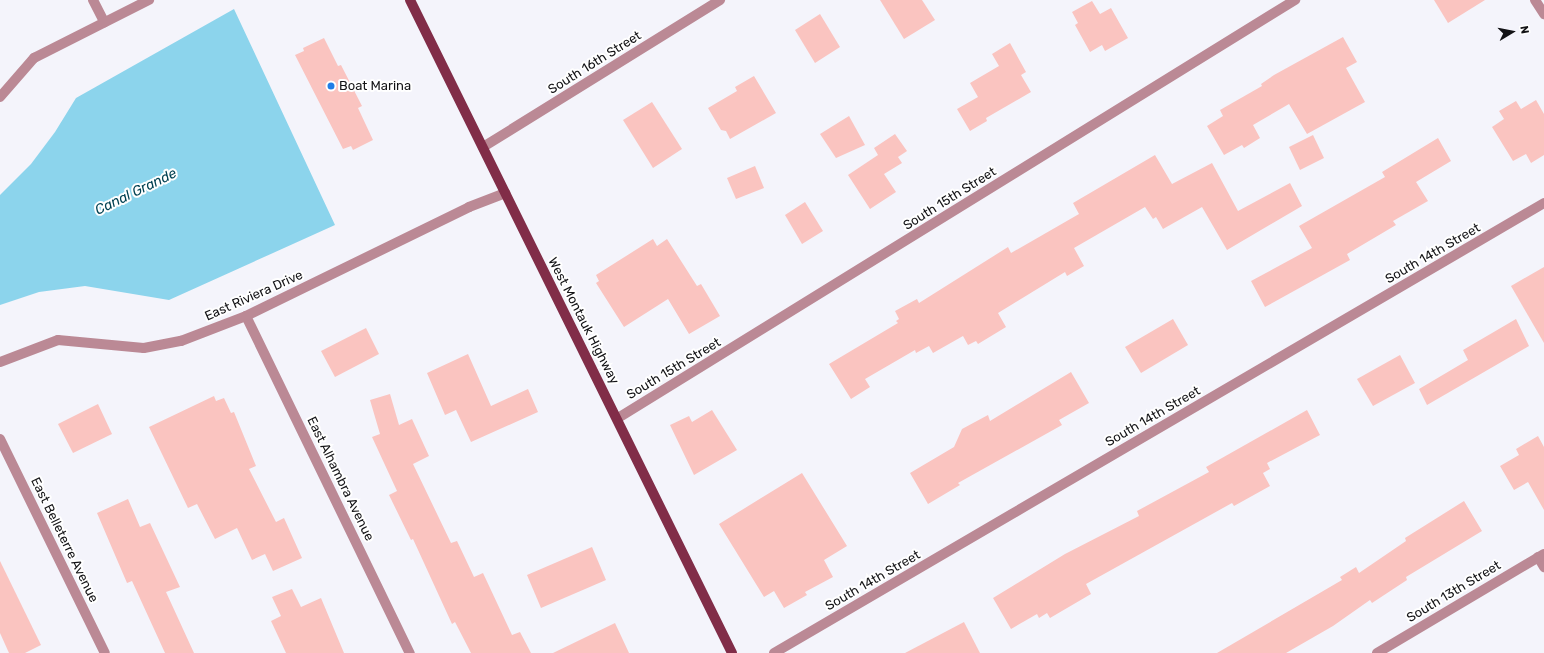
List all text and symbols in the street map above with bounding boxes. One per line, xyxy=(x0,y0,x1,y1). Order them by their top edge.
north arrow xyxy=(1492,12,1532,52)
text: N xyxy=(1517,25,1531,35)
street label: South 16th Street xyxy=(546,28,644,98)
place label: Boat Marina xyxy=(339,78,411,94)
marker: Boat Marina xyxy=(326,81,336,91)
street label: South 15th Street xyxy=(901,164,999,234)
water label: Canal Grande xyxy=(92,165,180,219)
street label: South 14th Street xyxy=(1383,221,1483,287)
street label: West Montauk Highway xyxy=(544,255,622,387)
street label: East Riviera Drive xyxy=(203,267,305,325)
street label: South 15th Street xyxy=(624,335,724,403)
street label: South 14th Street xyxy=(1103,384,1203,450)
street label: East Alhambra Avenue xyxy=(303,414,377,544)
street label: East Belleterre Avenue xyxy=(27,475,101,605)
street label: South 14th Street xyxy=(823,548,923,614)
street label: South 13th Street xyxy=(1404,558,1504,626)

